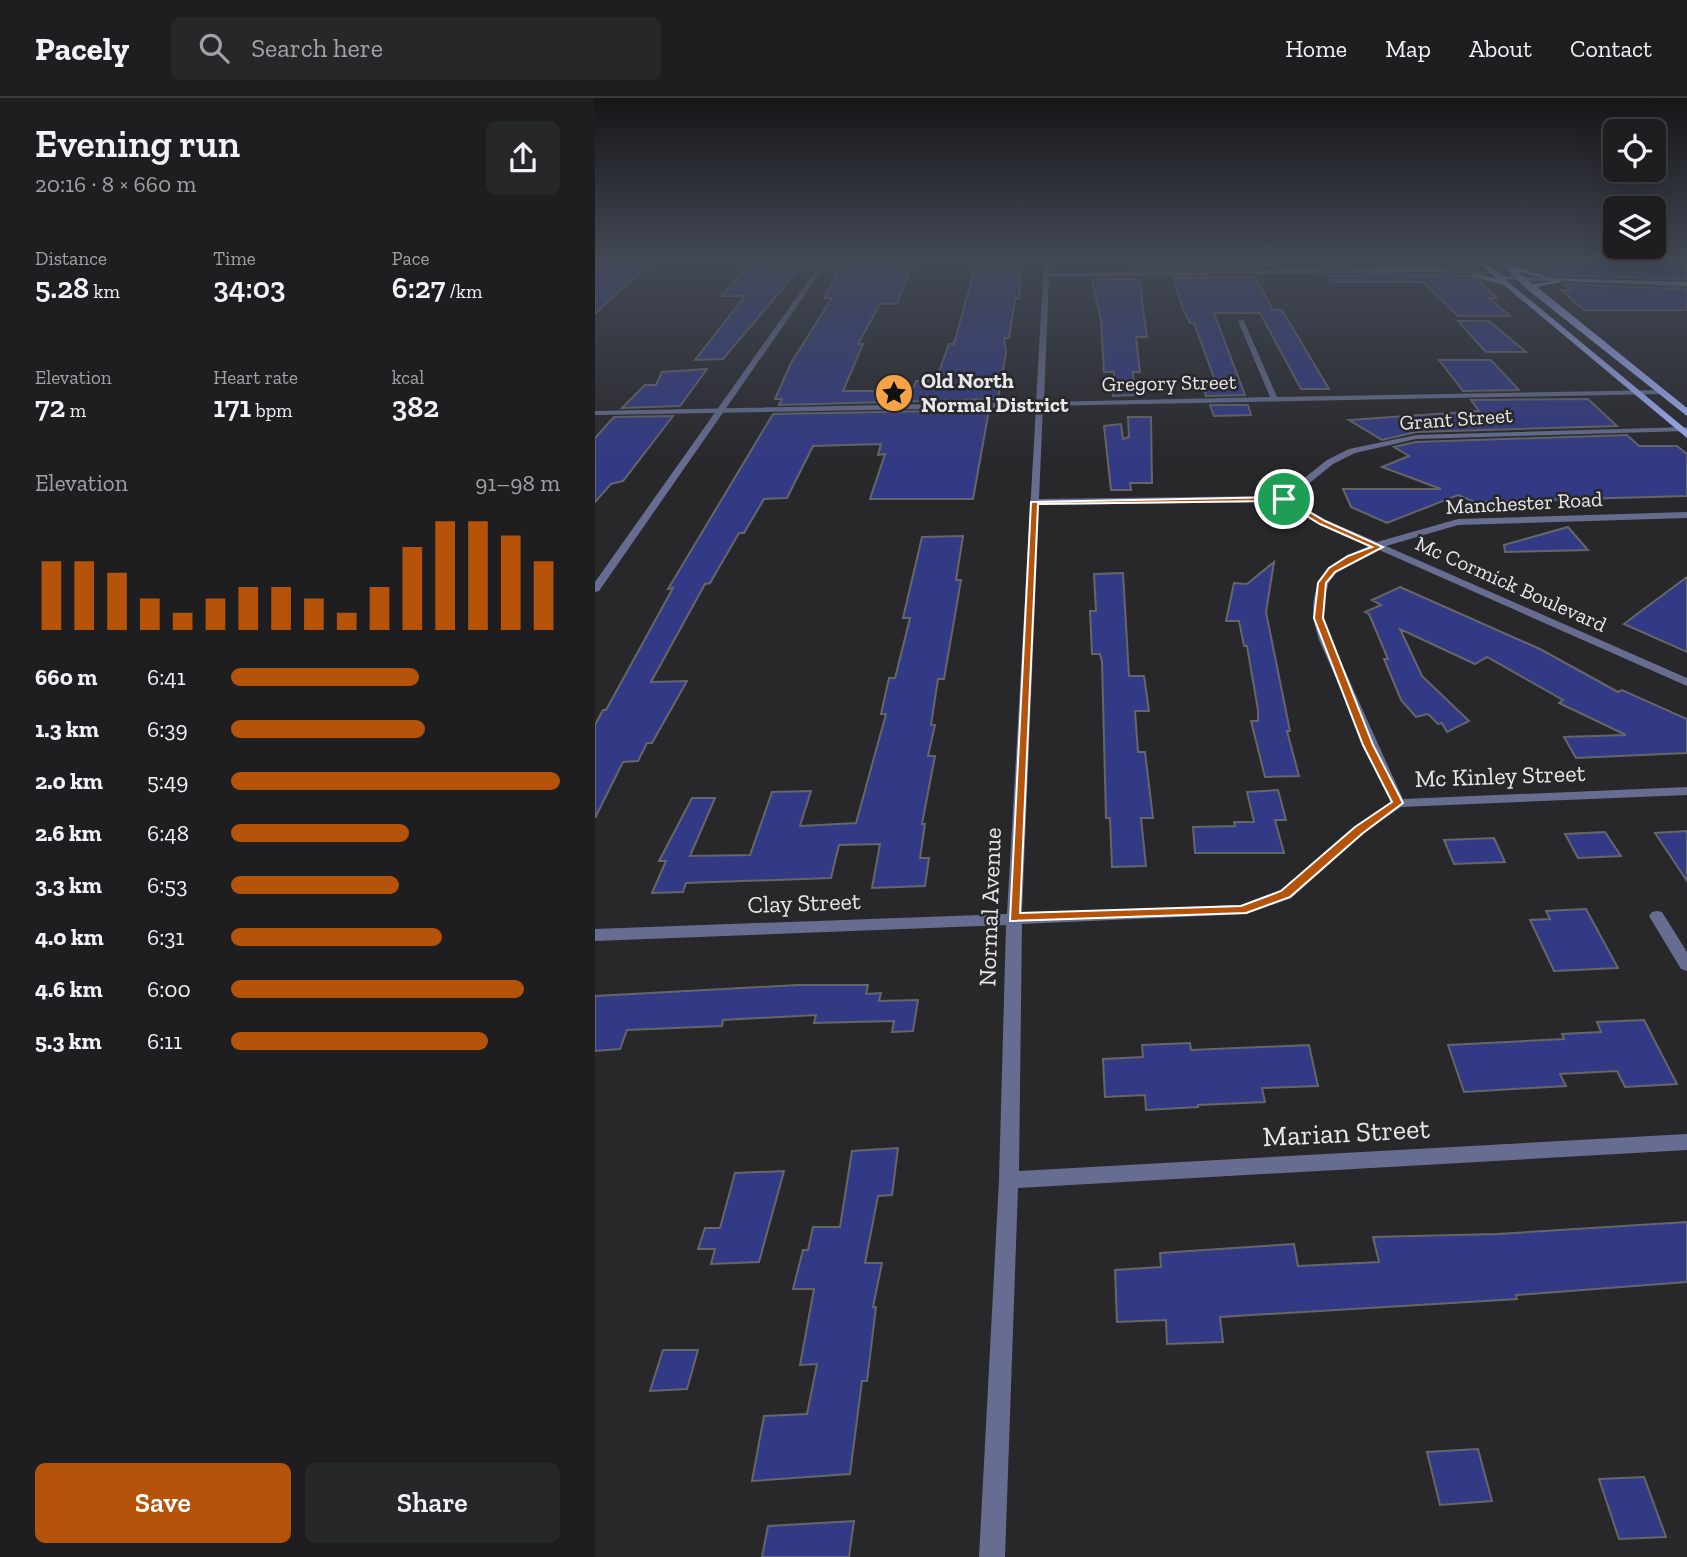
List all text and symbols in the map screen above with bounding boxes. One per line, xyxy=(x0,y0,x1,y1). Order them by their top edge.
search box xyxy=(171,17,661,80)
text: Pacely xyxy=(35,29,129,68)
icon: search xyxy=(195,29,233,67)
text: Search here xyxy=(251,32,383,64)
text: Home xyxy=(1285,34,1347,63)
text: Map xyxy=(1385,34,1431,63)
text: About xyxy=(1469,34,1532,63)
text: Contact xyxy=(1570,34,1652,63)
map controls xyxy=(1603,119,1666,259)
button: locate xyxy=(1603,119,1666,182)
text: Evening run xyxy=(35,121,240,167)
button: share xyxy=(486,121,560,195)
text: 20:16 · 8 × 660 m xyxy=(35,170,196,198)
button: layers xyxy=(1603,196,1666,259)
text: Distance xyxy=(35,247,107,270)
text: Time xyxy=(213,247,256,270)
text: Pace xyxy=(392,247,429,270)
text: 5.28 xyxy=(35,270,89,306)
text: 34:03 xyxy=(213,270,285,306)
text: 6:27 xyxy=(392,270,445,306)
text: km xyxy=(89,280,120,303)
text: /km xyxy=(445,280,482,303)
text: Elevation xyxy=(35,366,112,389)
text: Heart rate xyxy=(213,366,298,389)
text: kcal xyxy=(392,366,424,389)
place label: Old North Normal District xyxy=(921,368,1069,417)
street label: Gregory Street xyxy=(1101,369,1237,396)
place icon: Old North Normal District xyxy=(873,372,915,414)
text: 72 xyxy=(35,389,65,425)
text: 171 xyxy=(213,389,251,425)
text: 382 xyxy=(392,389,439,425)
text: m xyxy=(65,399,86,422)
text: bpm xyxy=(251,399,292,422)
street label: Grant Street xyxy=(1399,402,1514,435)
text: Elevation xyxy=(35,469,128,497)
text: 91–98 m xyxy=(475,469,560,497)
pin xyxy=(1254,469,1314,529)
icon: arrive xyxy=(1265,480,1303,518)
street label: Manchester Road xyxy=(1445,486,1604,519)
street label: Mc Cormick Boulevard xyxy=(1412,530,1611,637)
text: 660 m xyxy=(35,663,97,691)
text: 6:41 xyxy=(147,663,186,691)
text: 1.3 km xyxy=(35,715,99,743)
text: 6:39 xyxy=(147,715,188,743)
street label: Mc Kinley Street xyxy=(1414,758,1586,793)
text: 2.0 km xyxy=(35,767,103,795)
text: 5:49 xyxy=(147,767,189,795)
text: 2.6 km xyxy=(35,819,102,847)
text: 6:48 xyxy=(147,819,189,847)
street label: Normal Avenue xyxy=(972,827,1007,987)
text: 3.3 km xyxy=(35,871,102,899)
text: 6:53 xyxy=(147,871,187,899)
street label: Clay Street xyxy=(747,886,861,919)
text: 4.0 km xyxy=(35,923,104,951)
text: 6:31 xyxy=(147,923,184,951)
text: 4.6 km xyxy=(35,975,103,1003)
text: 6:00 xyxy=(147,975,191,1003)
text: 5.3 km xyxy=(35,1027,102,1055)
text: 6:11 xyxy=(147,1027,182,1055)
street label: Marian Street xyxy=(1262,1112,1431,1153)
button: Save xyxy=(35,1463,291,1543)
button: Share xyxy=(305,1463,560,1543)

